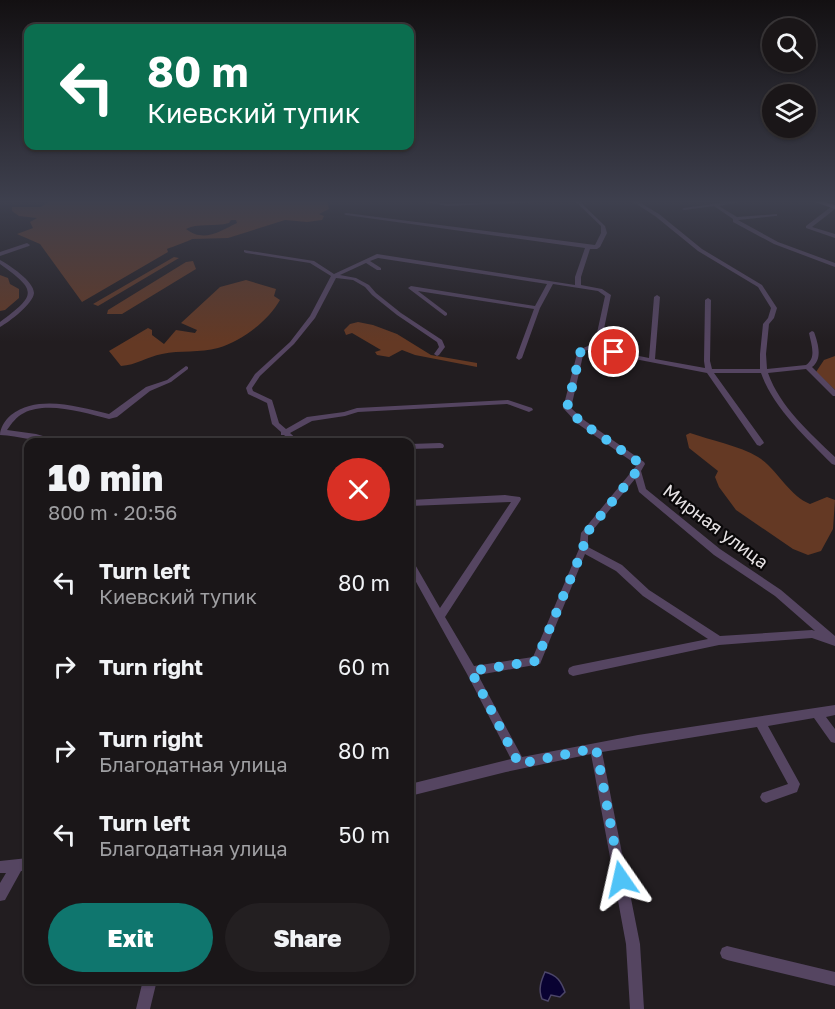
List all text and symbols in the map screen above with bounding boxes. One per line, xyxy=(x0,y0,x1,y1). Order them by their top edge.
map controls xyxy=(762,18,816,138)
button: search xyxy=(762,18,816,72)
text: 80 m xyxy=(147,46,248,96)
icon: left xyxy=(48,48,126,126)
button: layers xyxy=(762,84,816,138)
text: Киевский тупик xyxy=(147,97,360,129)
pin xyxy=(588,326,639,377)
icon: arrive xyxy=(597,335,630,368)
text: 10 min xyxy=(48,456,163,499)
button: close xyxy=(327,458,390,521)
street label: Мирная улица xyxy=(659,479,773,573)
text: 800 m · 20:56 xyxy=(48,500,177,524)
text: Turn left xyxy=(99,557,190,584)
icon: left xyxy=(48,566,81,599)
text: 80 m xyxy=(338,569,390,596)
text: Киевский тупик xyxy=(99,584,257,608)
icon: right xyxy=(48,650,81,683)
text: Turn right xyxy=(99,653,203,680)
text: 60 m xyxy=(338,653,390,680)
text: Turn right xyxy=(99,725,203,752)
icon: right xyxy=(48,734,81,767)
text: 80 m xyxy=(338,737,390,764)
text: Благодатная улица xyxy=(99,752,288,776)
text: Turn left xyxy=(99,809,190,836)
icon: left xyxy=(48,818,81,851)
text: 50 m xyxy=(339,821,390,848)
text: Благодатная улица xyxy=(99,836,288,860)
position arrow xyxy=(589,847,653,911)
button: Exit xyxy=(48,903,213,972)
button: Share xyxy=(225,903,390,972)

